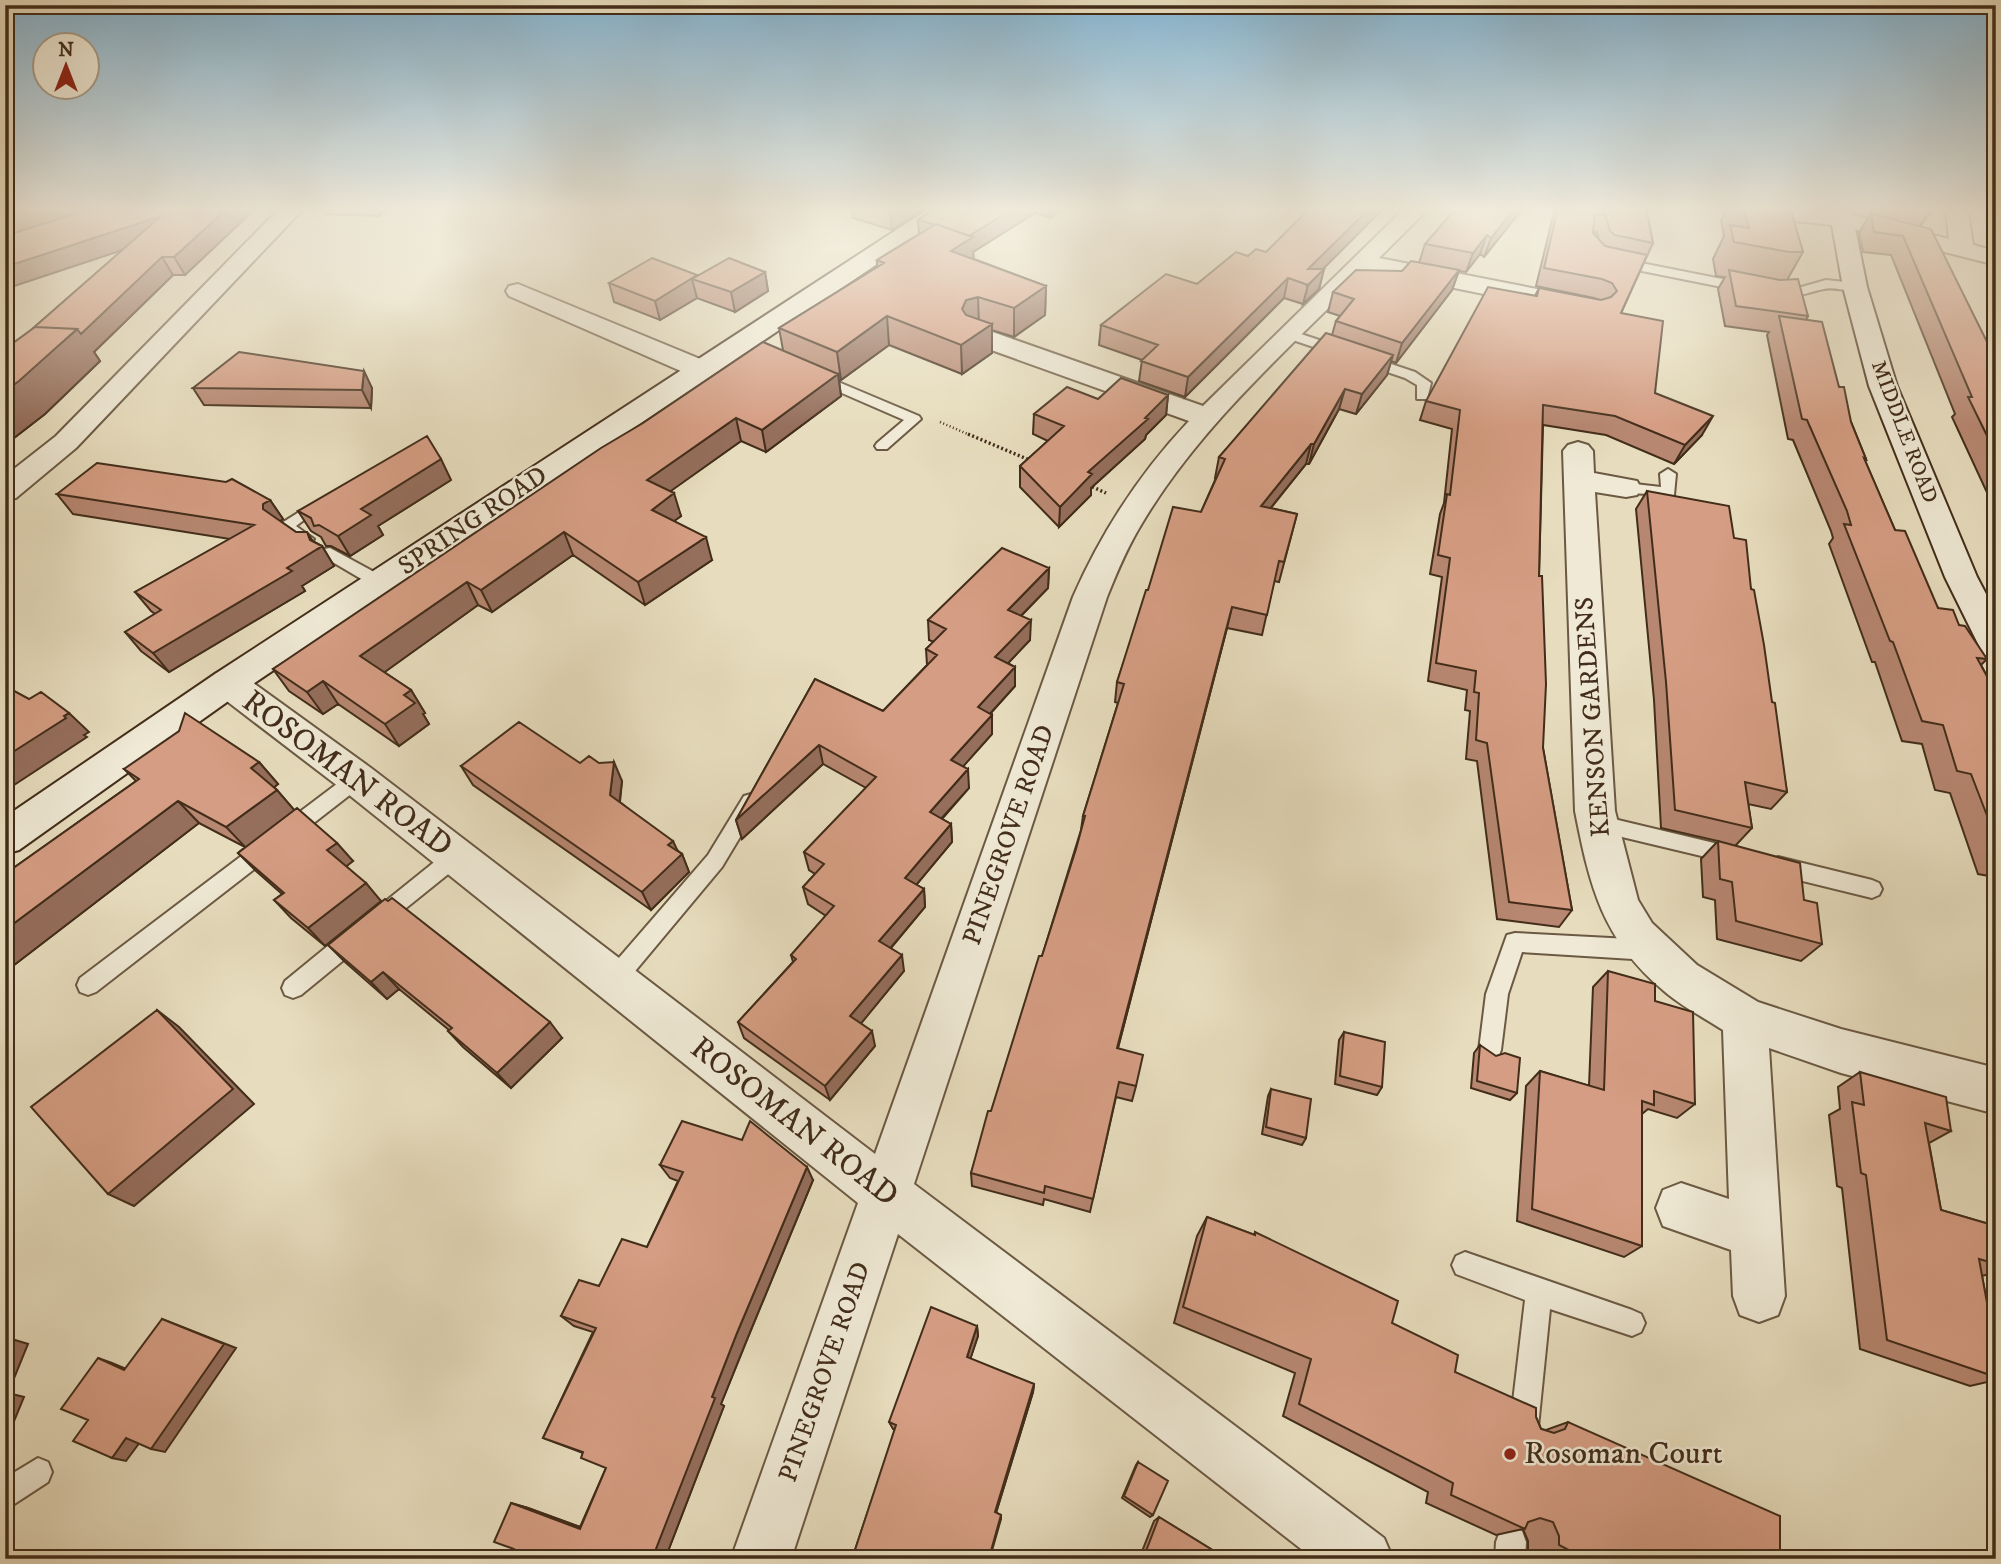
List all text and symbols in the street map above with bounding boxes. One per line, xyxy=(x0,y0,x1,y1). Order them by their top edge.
north arrow xyxy=(32,32,102,102)
text: N xyxy=(58,39,74,62)
street label: MIDDLE ROAD xyxy=(1865,357,1943,507)
street label: SPRING ROAD xyxy=(392,459,554,583)
street label: KENSON GARDENS xyxy=(1568,596,1618,838)
street label: ROSOMAN ROAD xyxy=(234,682,460,866)
street label: PINEGROVE ROAD xyxy=(956,721,1062,949)
street label: ROSOMAN ROAD xyxy=(682,1028,906,1216)
street label: PINEGROVE ROAD xyxy=(772,1258,878,1486)
place label: Rosoman Court xyxy=(1524,1434,1723,1474)
marker: Rosoman Court xyxy=(1502,1446,1518,1462)

